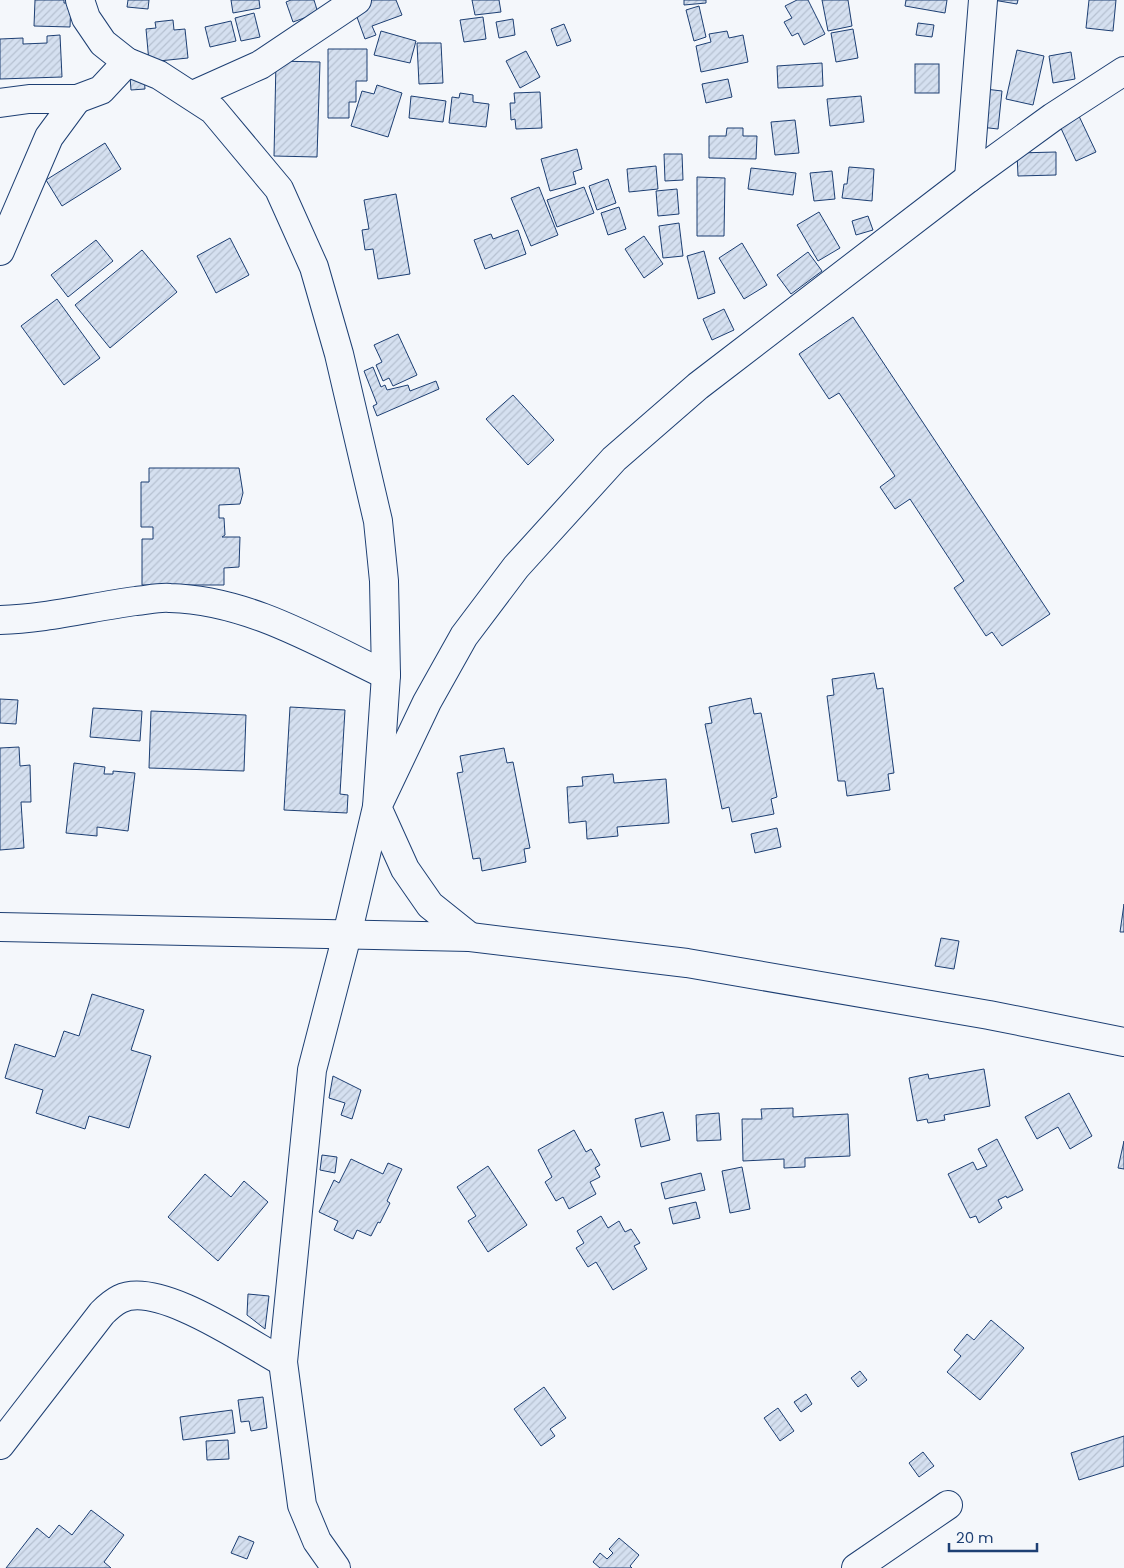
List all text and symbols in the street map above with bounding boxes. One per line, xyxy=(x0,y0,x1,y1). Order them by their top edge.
scale bar xyxy=(949,1520,1036,1552)
text: 20 m xyxy=(956,1527,994,1548)

